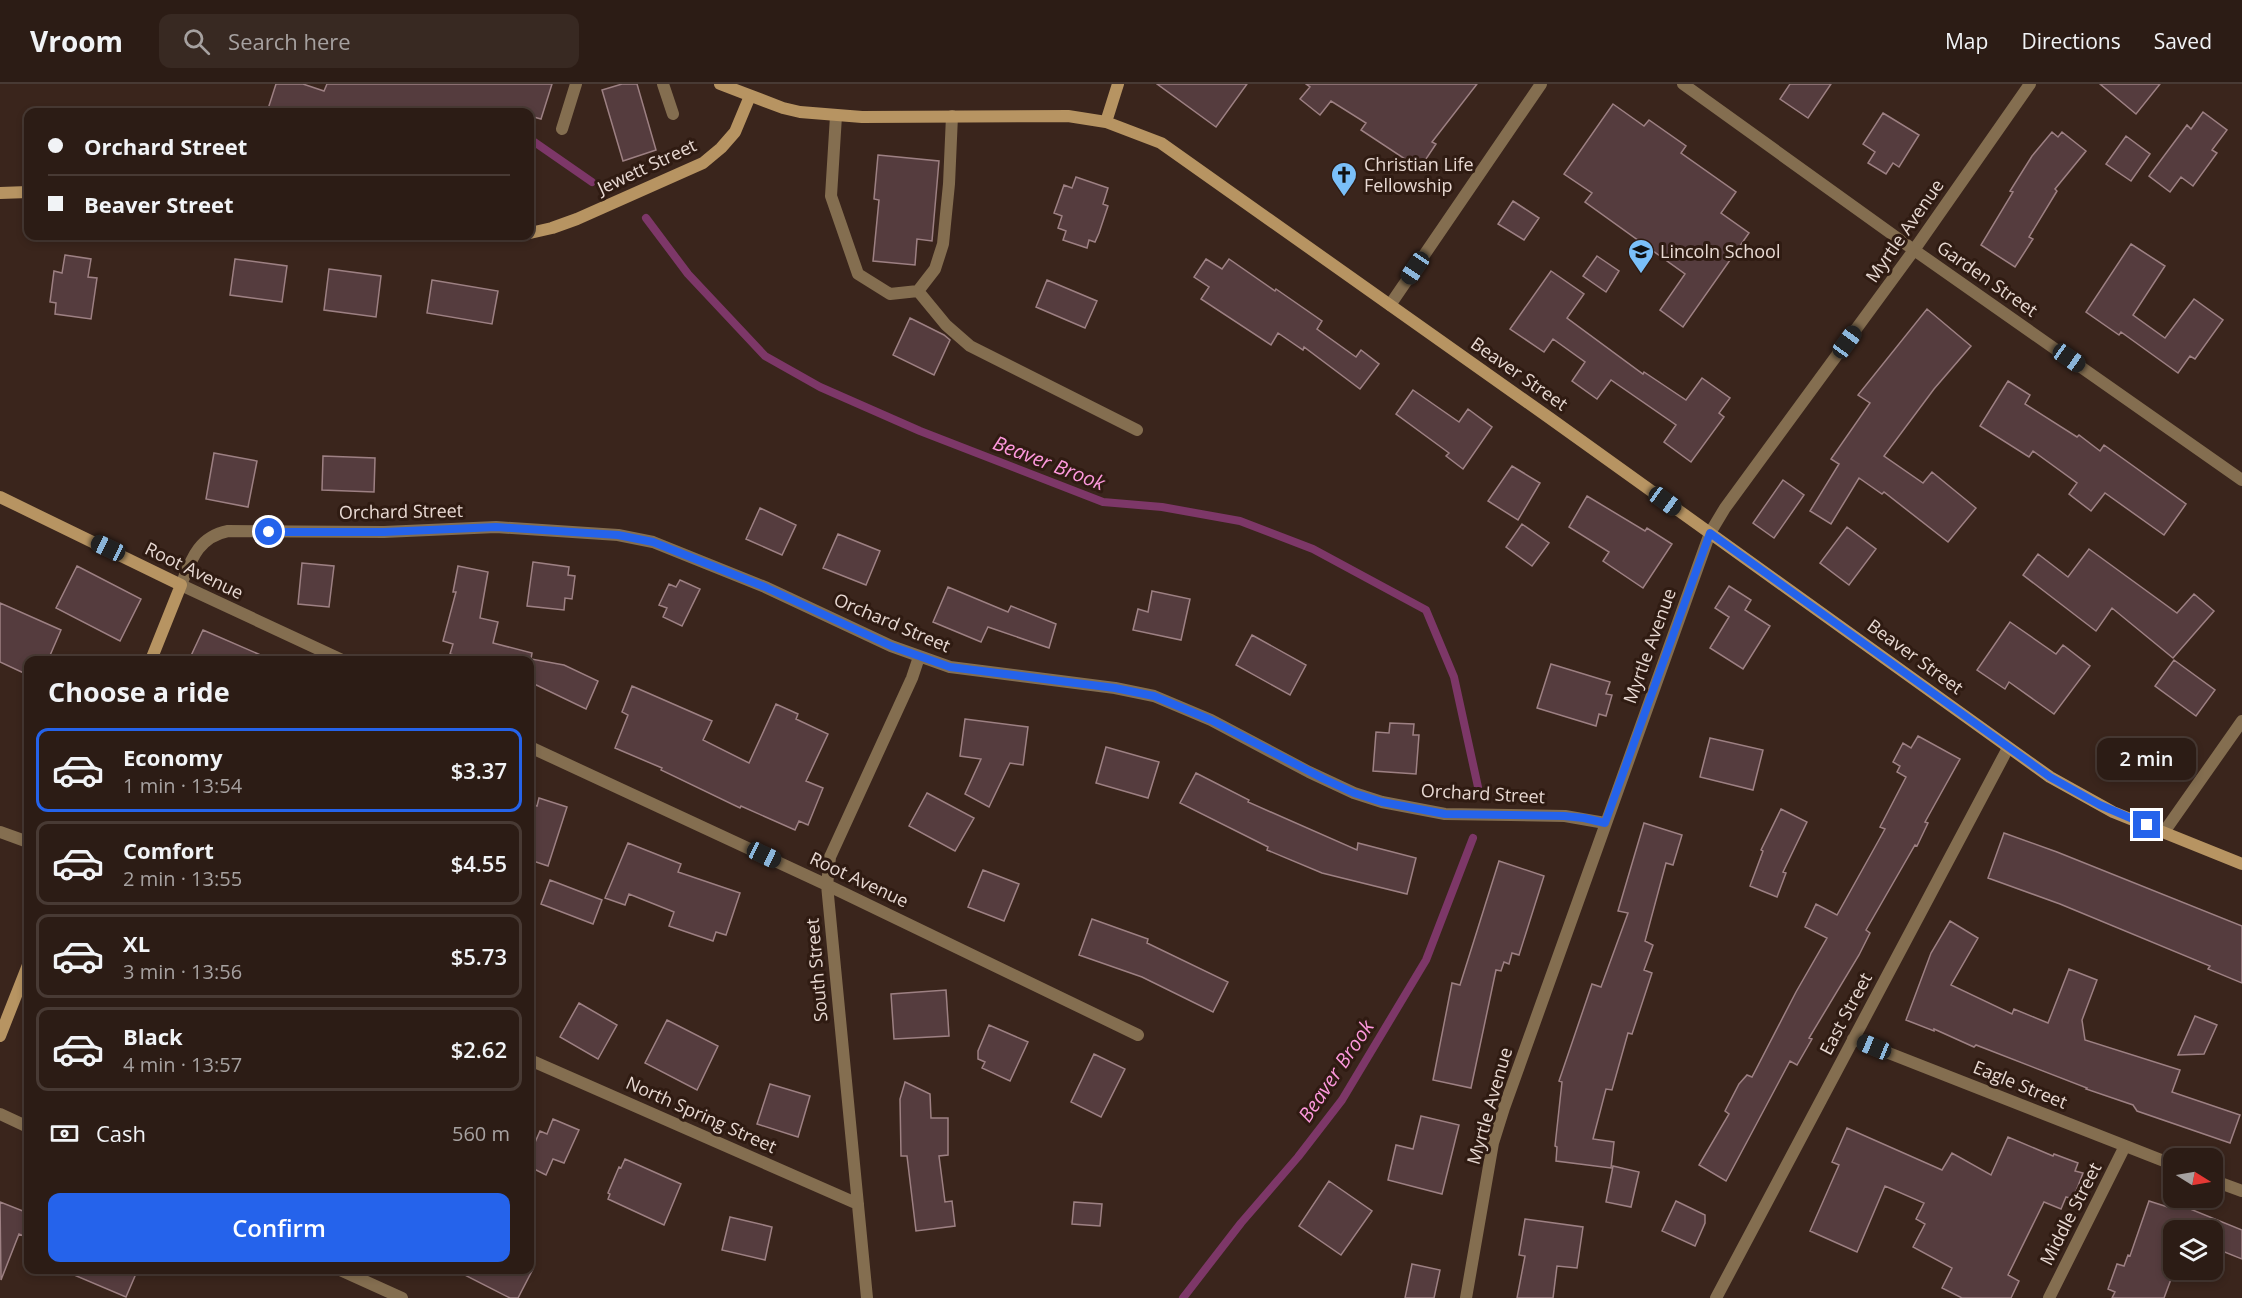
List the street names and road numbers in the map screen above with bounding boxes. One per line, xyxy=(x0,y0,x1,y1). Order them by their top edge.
street label: Jewett Street xyxy=(591,133,700,200)
street label: Myrtle Avenue xyxy=(1860,174,1949,287)
street label: Garden Street xyxy=(1933,235,2043,322)
street label: Beaver Street xyxy=(1466,331,1573,415)
street label: Orchard Street xyxy=(339,498,463,524)
street label: Root Avenue xyxy=(141,536,248,604)
street label: Myrtle Avenue xyxy=(1617,585,1681,707)
street label: Orchard Street xyxy=(830,587,954,657)
street label: Beaver Street xyxy=(1863,613,1968,699)
street label: Orchard Street xyxy=(1420,778,1546,808)
street label: Root Avenue xyxy=(806,846,913,912)
street label: South Street xyxy=(800,917,832,1023)
street label: East Street xyxy=(1813,968,1877,1059)
street label: Myrtle Avenue xyxy=(1461,1044,1517,1167)
street label: Eagle Street xyxy=(1970,1054,2071,1114)
street label: North Spring Street xyxy=(622,1070,780,1158)
street label: Middle Street xyxy=(2034,1158,2106,1269)

